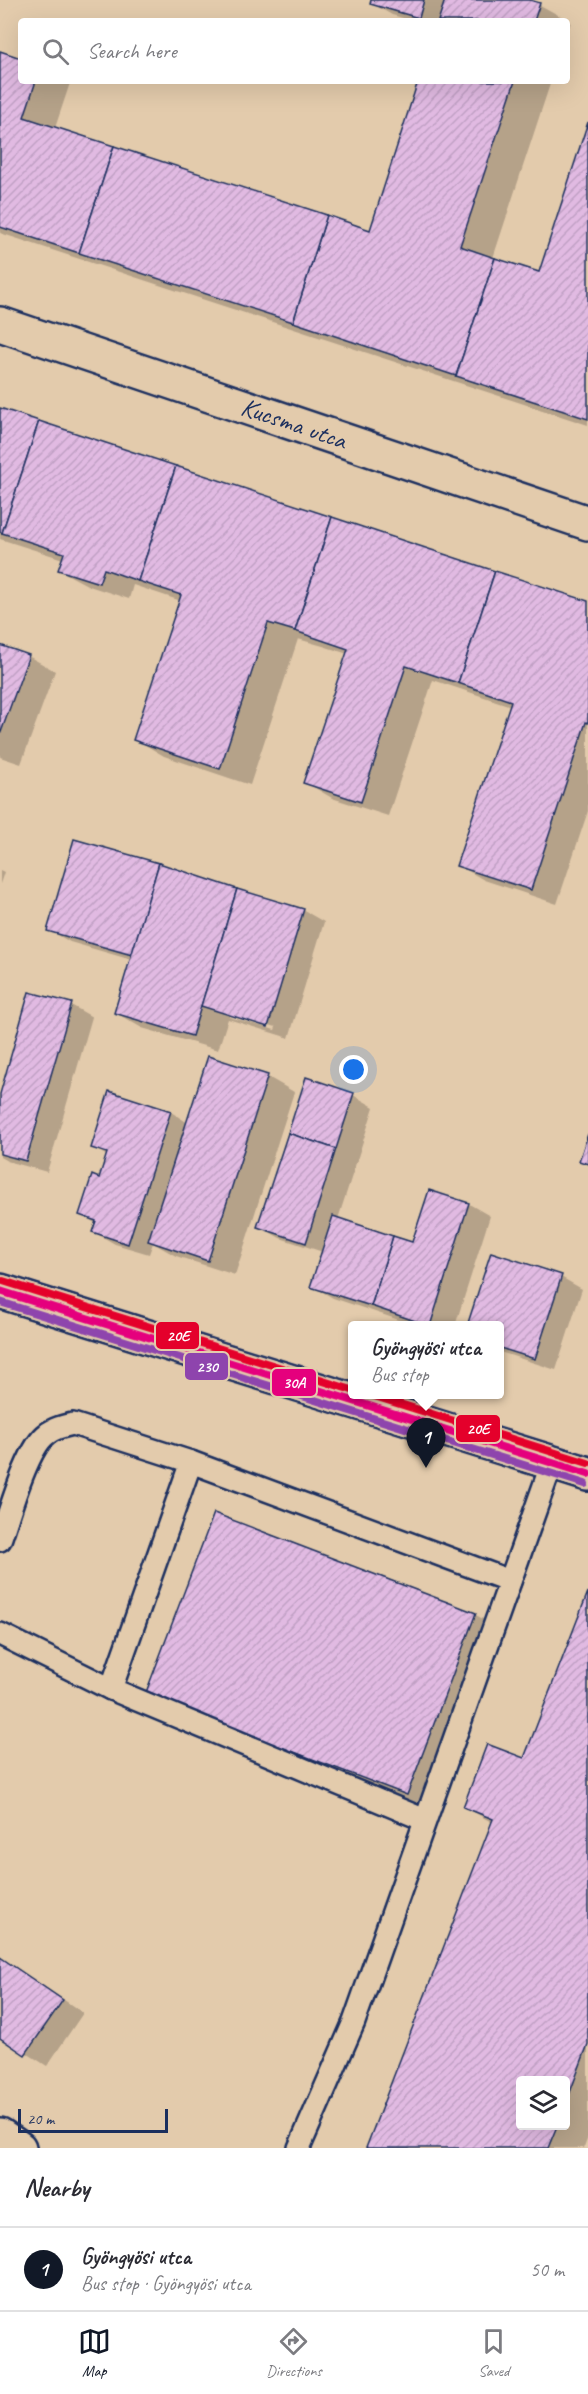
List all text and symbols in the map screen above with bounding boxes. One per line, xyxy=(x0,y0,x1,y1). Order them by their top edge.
search box xyxy=(18,18,570,84)
icon: search xyxy=(39,35,72,68)
text: Search here xyxy=(87,37,177,65)
street label: Kucsma utca xyxy=(237,390,352,457)
your location xyxy=(339,1055,368,1084)
line badge: 20E xyxy=(155,1321,200,1350)
popup xyxy=(348,1321,504,1399)
text: 20E xyxy=(167,1326,192,1346)
text: Gyöngyösi utca xyxy=(371,1334,481,1362)
line badge: 230 xyxy=(184,1352,229,1381)
text: 230 xyxy=(196,1357,220,1377)
text: Bus stop xyxy=(371,1362,429,1387)
line badge: 30A xyxy=(271,1368,317,1397)
text: 30A xyxy=(283,1373,307,1393)
line badge: 20E xyxy=(455,1414,501,1443)
pin: 1 xyxy=(406,1418,446,1468)
text: 20E xyxy=(467,1419,492,1439)
map controls xyxy=(516,2076,570,2130)
button: layers xyxy=(516,2076,570,2130)
scale bar xyxy=(18,2106,168,2134)
text: 20 m xyxy=(27,2109,54,2129)
text: Nearby xyxy=(24,2171,89,2204)
text: Gyöngyösi utca xyxy=(81,2243,191,2271)
text: 1 xyxy=(39,2257,48,2282)
text: 50 m xyxy=(530,2257,564,2282)
text: Bus stop · Gyöngyösi utca xyxy=(81,2271,251,2296)
tab: Map xyxy=(78,2325,111,2381)
tab: Directions xyxy=(266,2325,322,2381)
tab: Saved xyxy=(477,2325,510,2381)

